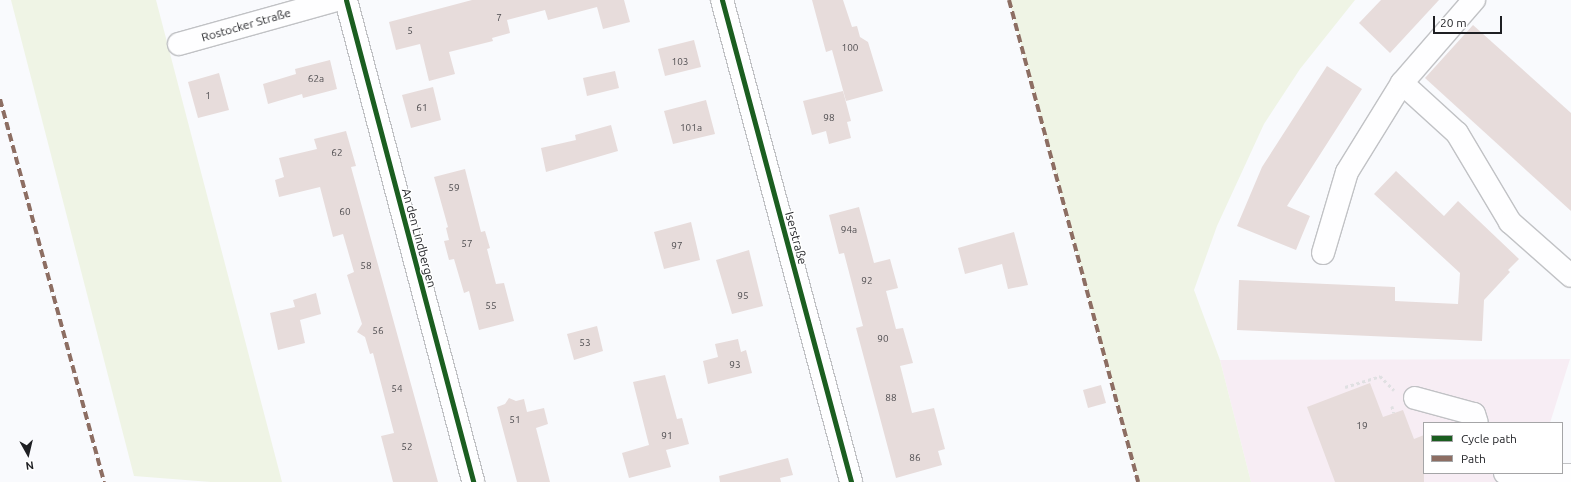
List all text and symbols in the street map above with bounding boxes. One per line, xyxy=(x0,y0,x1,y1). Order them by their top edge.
street label: Rostocker Straße xyxy=(200,5,292,45)
scale bar xyxy=(1435,8,1504,34)
house number: 7 xyxy=(496,12,502,24)
text: 20 m xyxy=(1440,16,1467,29)
house number: 5 xyxy=(407,25,413,37)
house number: 100 xyxy=(842,42,858,54)
house number: 103 xyxy=(672,56,688,68)
house number: 62a xyxy=(308,73,324,85)
house number: 1 xyxy=(205,90,211,102)
house number: 61 xyxy=(416,102,428,114)
house number: 98 xyxy=(823,112,835,124)
house number: 101a xyxy=(680,122,702,134)
house number: 62 xyxy=(331,147,343,159)
house number: 59 xyxy=(448,182,460,194)
street label: An den Lindbergen xyxy=(399,187,439,289)
house number: 60 xyxy=(339,206,351,218)
street label: Iserstraße xyxy=(782,210,810,266)
house number: 94a xyxy=(841,224,857,236)
house number: 57 xyxy=(461,238,473,250)
house number: 97 xyxy=(671,240,683,252)
house number: 58 xyxy=(360,260,372,272)
house number: 92 xyxy=(861,275,873,287)
house number: 95 xyxy=(737,290,749,302)
house number: 55 xyxy=(485,300,497,312)
house number: 56 xyxy=(372,325,384,337)
house number: 90 xyxy=(877,333,889,345)
house number: 53 xyxy=(579,337,591,349)
house number: 93 xyxy=(729,359,741,371)
house number: 54 xyxy=(391,383,403,395)
house number: 88 xyxy=(885,392,897,404)
house number: 51 xyxy=(509,414,521,426)
house number: 19 xyxy=(1356,420,1368,432)
legend xyxy=(1423,422,1563,474)
house number: 91 xyxy=(661,430,673,442)
text: Cycle path xyxy=(1461,432,1517,445)
north arrow xyxy=(8,434,48,474)
house number: 52 xyxy=(401,441,413,453)
house number: 86 xyxy=(909,452,921,464)
text: Path xyxy=(1461,452,1486,465)
text: N xyxy=(25,459,35,472)

